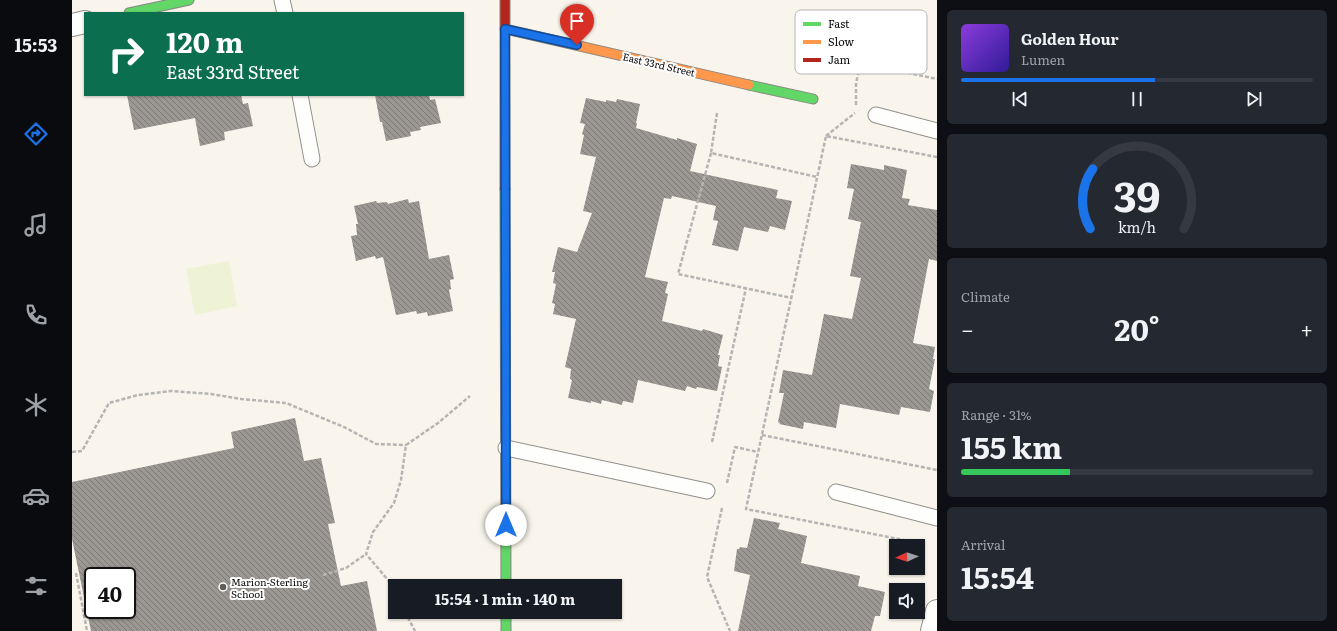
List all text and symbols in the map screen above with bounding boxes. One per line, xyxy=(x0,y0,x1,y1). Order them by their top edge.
pin xyxy=(560,4,594,45)
icon: arrive xyxy=(566,10,588,32)
legend xyxy=(795,10,927,74)
text: Fast xyxy=(828,15,850,31)
text: 120 m xyxy=(166,20,243,62)
text: Golden Hour xyxy=(1021,27,1119,50)
icon: right xyxy=(100,28,152,80)
text: 15:53 xyxy=(15,31,57,58)
text: Slow xyxy=(828,33,854,49)
street label: East 33rd Street xyxy=(621,48,697,80)
text: Lumen xyxy=(1021,50,1065,69)
text: Jam xyxy=(828,51,851,67)
text: East 33rd Street xyxy=(166,58,299,85)
icon: previous xyxy=(1009,88,1031,110)
icon: pause xyxy=(1126,88,1148,110)
icon: next xyxy=(1243,88,1265,110)
icon: directions xyxy=(22,120,50,148)
text: 39 xyxy=(1113,163,1161,225)
icon: music xyxy=(22,211,50,239)
text: km/h xyxy=(1118,216,1157,237)
text: Climate xyxy=(961,287,1010,306)
icon: phone xyxy=(22,301,50,329)
text: 20° xyxy=(1114,306,1160,350)
text: − xyxy=(961,312,974,345)
text: + xyxy=(1300,312,1313,345)
icon: climate xyxy=(22,391,50,419)
text: Range · 31% xyxy=(961,405,1032,424)
text: 155 km xyxy=(961,424,1062,468)
icon: car xyxy=(22,482,50,510)
position arrow xyxy=(485,504,527,546)
text: Arrival xyxy=(961,535,1005,554)
north arrow xyxy=(889,539,925,575)
map controls xyxy=(889,539,925,619)
text: 15:54 xyxy=(961,554,1034,598)
speed limit sign: 40 xyxy=(84,567,136,619)
icon: filters xyxy=(22,572,50,600)
place label: Marion-Sterling School xyxy=(231,574,309,601)
marker: Marion-Sterling School xyxy=(218,582,228,592)
button: sound xyxy=(889,583,925,619)
text: 15:54 · 1 min · 140 m xyxy=(435,587,575,610)

